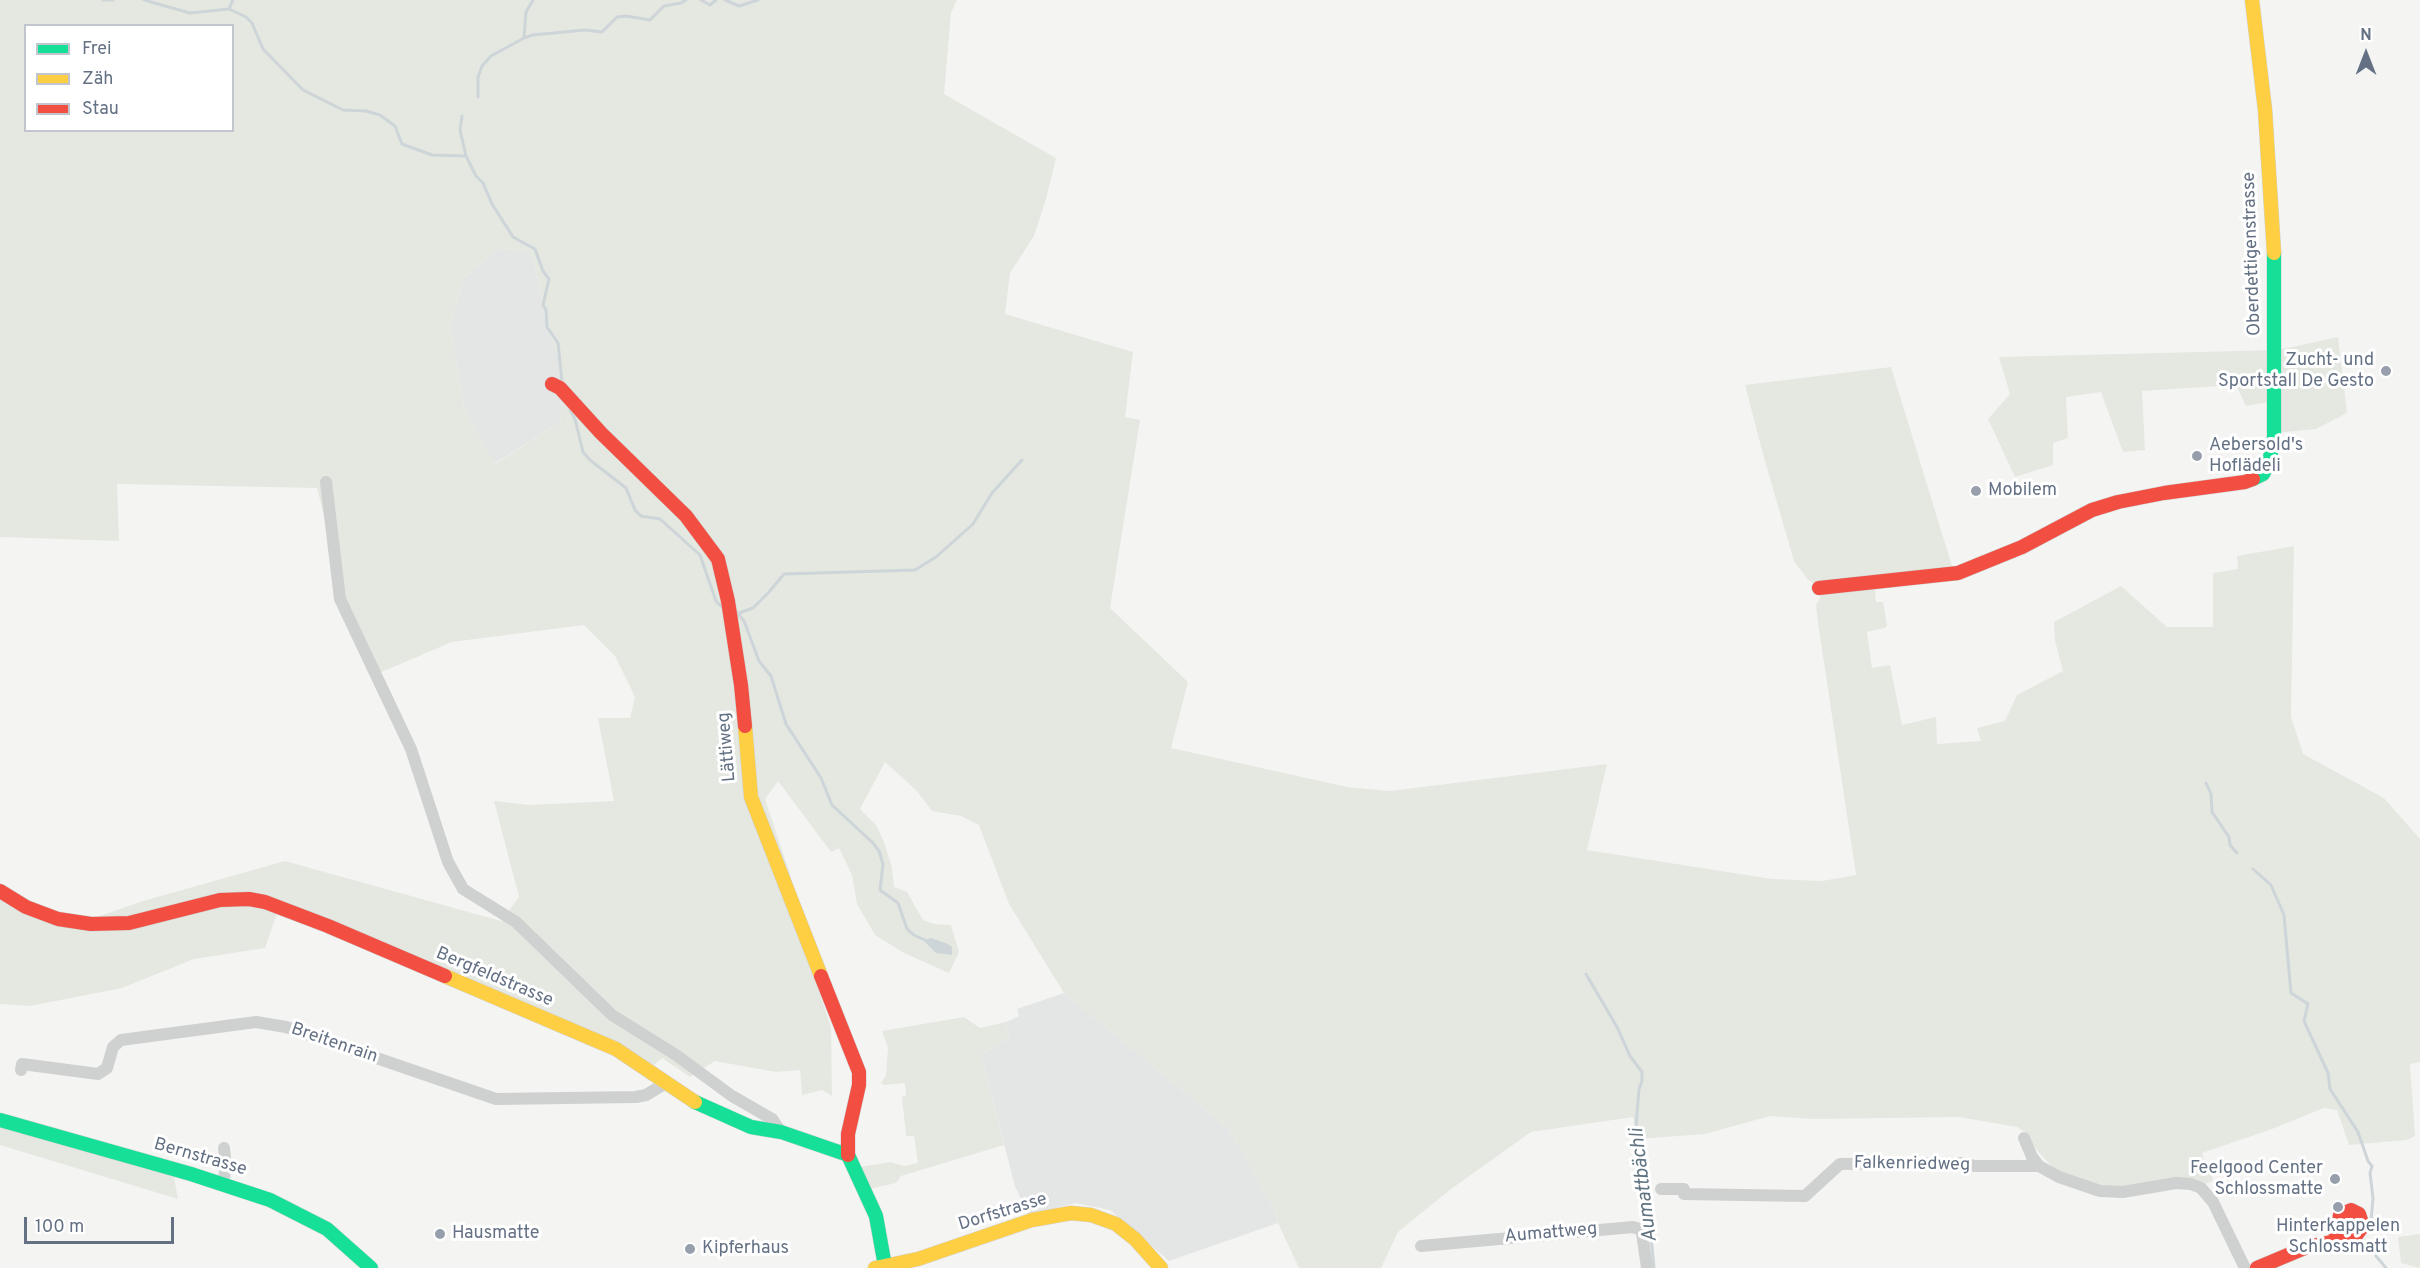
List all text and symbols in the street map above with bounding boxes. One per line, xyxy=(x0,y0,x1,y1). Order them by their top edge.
legend xyxy=(24,24,234,132)
north arrow xyxy=(2336,24,2396,84)
text: N xyxy=(2360,26,2372,46)
text: Frei xyxy=(82,38,112,61)
text: Zäh xyxy=(82,68,113,91)
text: Stau xyxy=(82,98,119,121)
street label: Oberdettigenstrasse xyxy=(2239,172,2267,336)
place label: Zucht- und Sportstall De Gesto xyxy=(2218,350,2374,392)
marker: Zucht- und Sportstall De Gesto xyxy=(2379,364,2393,378)
place label: Aebersold's Hoflädeli xyxy=(2209,435,2303,478)
marker: Aebersold's Hoflädeli xyxy=(2190,449,2204,463)
place label: Mobilem xyxy=(1988,480,2057,502)
marker: Mobilem xyxy=(1969,484,1983,498)
street label: Lättiweg xyxy=(714,711,742,783)
street label: Bergfeldstrasse xyxy=(432,944,556,1012)
street label: Breitenrain xyxy=(288,1019,380,1069)
water label: Aumattbächli xyxy=(1626,1127,1664,1243)
street label: Bernstrasse xyxy=(151,1134,249,1182)
street label: Falkenriedweg xyxy=(1854,1153,1970,1177)
place label: Feelgood Center Schlossmatte xyxy=(2190,1158,2323,1200)
marker: Feelgood Center Schlossmatte xyxy=(2328,1172,2342,1186)
street label: Dorfstrasse xyxy=(956,1189,1050,1237)
marker: Hinterkappelen Schlossmatt xyxy=(2331,1200,2345,1214)
scale bar xyxy=(27,1205,177,1243)
text: 100 m xyxy=(35,1216,84,1239)
place label: Hinterkappelen Schlossmatt xyxy=(2276,1216,2400,1258)
street label: Aumattweg xyxy=(1504,1219,1598,1249)
place label: Hausmatte xyxy=(452,1223,539,1245)
marker: Hausmatte xyxy=(433,1227,447,1241)
place label: Kipferhaus xyxy=(702,1238,789,1260)
marker: Kipferhaus xyxy=(683,1242,697,1256)

